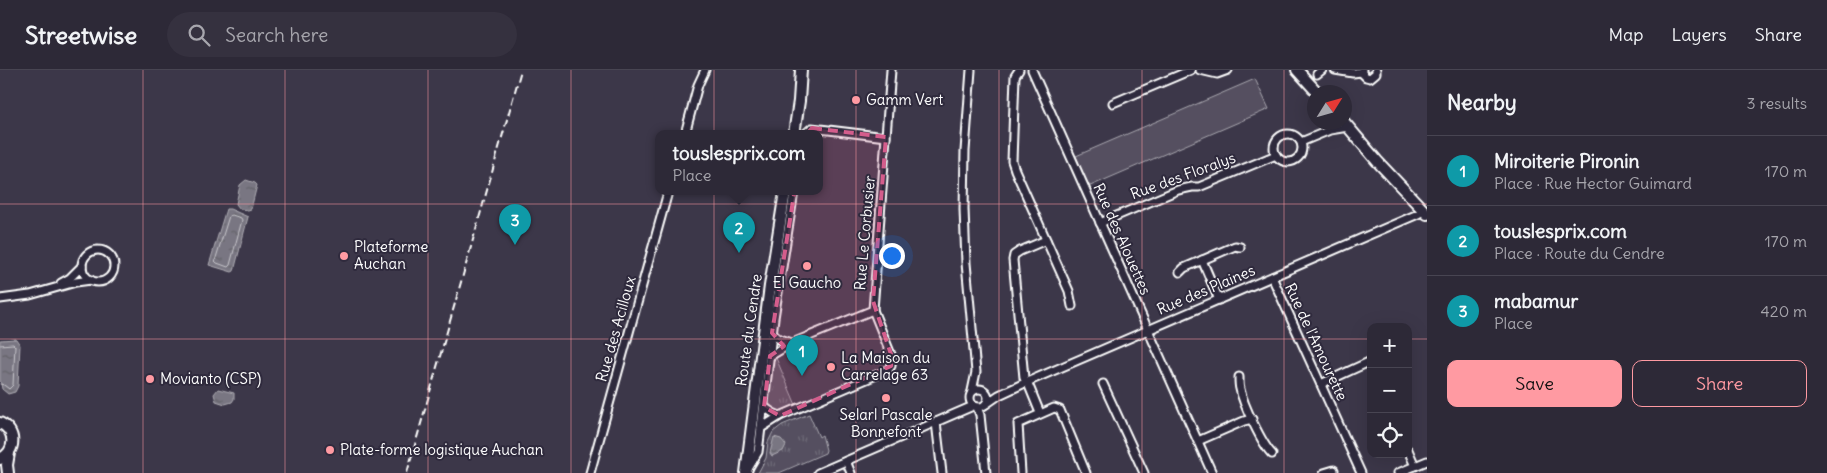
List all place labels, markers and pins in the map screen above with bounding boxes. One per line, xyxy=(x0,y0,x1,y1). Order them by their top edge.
place label: Gamm Vert xyxy=(866,90,943,109)
marker: Gamm Vert xyxy=(850,94,862,106)
pin: 3 xyxy=(499,204,531,245)
pin: 2 xyxy=(723,212,755,253)
place label: Plateforme Auchan xyxy=(354,237,428,273)
marker: Plateforme Auchan xyxy=(338,250,350,262)
marker: El Gaucho xyxy=(801,260,813,272)
place label: El Gaucho xyxy=(773,273,841,292)
pin: 1 xyxy=(786,335,818,376)
place label: La Maison du Carrelage 63 xyxy=(841,348,931,384)
marker: La Maison du Carrelage 63 xyxy=(825,361,837,373)
place label: Movianto (CSP) xyxy=(160,369,261,388)
marker: Movianto (CSP) xyxy=(144,373,156,385)
marker: Selarl Pascale Bonnefont xyxy=(880,392,892,404)
place label: Selarl Pascale Bonnefont xyxy=(840,405,932,441)
place label: Plate-forme logistique Auchan xyxy=(340,440,544,459)
marker: Plate-forme logistique Auchan xyxy=(324,444,336,456)

